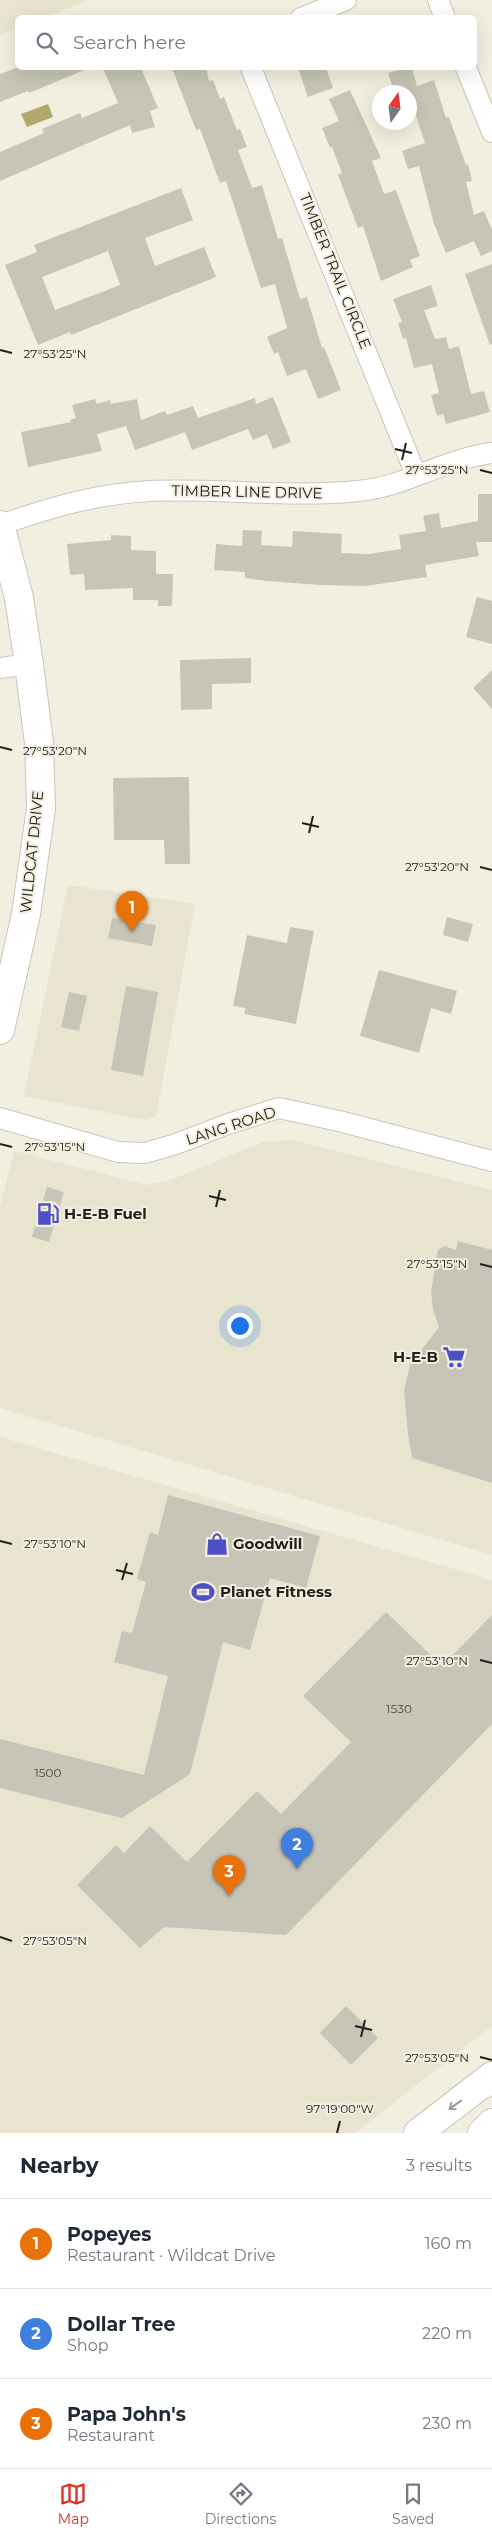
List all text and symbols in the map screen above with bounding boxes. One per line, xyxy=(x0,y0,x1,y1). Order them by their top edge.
search box xyxy=(15,15,477,70)
icon: search xyxy=(33,29,61,57)
text: Search here xyxy=(73,31,186,54)
north arrow xyxy=(372,85,417,130)
street label: TIMBER TRAIL CIRCLE xyxy=(295,190,375,352)
text: 27°53'25"N xyxy=(24,346,86,361)
text: 27°53'25"N xyxy=(406,462,468,477)
street label: TIMBER LINE DRIVE xyxy=(171,481,323,502)
text: 27°53'20"N xyxy=(23,743,87,758)
street label: WILDCAT DRIVE xyxy=(16,790,47,914)
text: 27°53'20"N xyxy=(405,859,469,874)
pin: 1 xyxy=(116,891,148,932)
street label: LANG ROAD xyxy=(183,1102,278,1149)
text: 27°53'15"N xyxy=(25,1139,85,1154)
fuel station icon: H-E-B Fuel xyxy=(35,1201,61,1227)
place label: H-E-B Fuel xyxy=(64,1204,147,1223)
text: 27°53'15"N xyxy=(407,1256,467,1271)
your location xyxy=(227,1313,253,1339)
supermarket icon: H-E-B xyxy=(441,1344,467,1370)
place label: H-E-B xyxy=(393,1347,438,1366)
shop icon: Goodwill xyxy=(204,1531,230,1557)
place label: Goodwill xyxy=(233,1534,302,1553)
text: 27°53'10"N xyxy=(24,1536,86,1551)
sports icon: Planet Fitness xyxy=(190,1579,216,1605)
place label: Planet Fitness xyxy=(220,1582,332,1601)
text: 27°53'10"N xyxy=(406,1653,468,1668)
house number: 1530 xyxy=(386,1701,412,1716)
house number: 1500 xyxy=(34,1765,62,1780)
pin: 2 xyxy=(281,1828,313,1869)
pin: 3 xyxy=(213,1855,245,1896)
text: 27°53'05"N xyxy=(23,1933,87,1948)
text: 27°53'05"N xyxy=(405,2050,469,2065)
one-way arrow xyxy=(448,2100,462,2110)
text: 97°19'00"W xyxy=(306,2101,374,2116)
text: Nearby xyxy=(20,2153,99,2178)
text: 3 results xyxy=(406,2156,472,2175)
text: Popeyes xyxy=(67,2223,151,2246)
text: 1 xyxy=(33,2234,39,2253)
text: 160 m xyxy=(425,2234,472,2253)
text: Restaurant · Wildcat Drive xyxy=(67,2246,275,2265)
text: Dollar Tree xyxy=(67,2313,175,2336)
text: 2 xyxy=(31,2324,41,2343)
text: 220 m xyxy=(422,2324,472,2343)
text: Shop xyxy=(67,2336,109,2355)
text: Papa John's xyxy=(67,2403,186,2426)
text: 3 xyxy=(31,2414,41,2433)
text: 230 m xyxy=(422,2414,472,2433)
text: Restaurant xyxy=(67,2426,155,2445)
tab: Map xyxy=(58,2480,89,2528)
tab: Directions xyxy=(205,2480,276,2528)
tab: Saved xyxy=(392,2480,434,2528)

